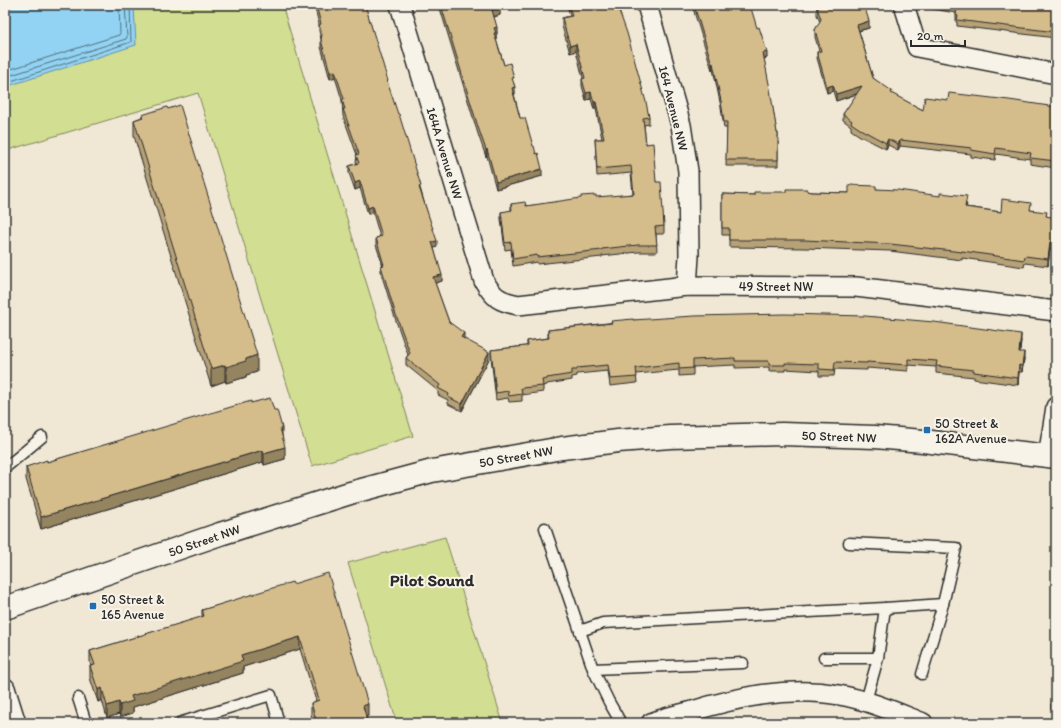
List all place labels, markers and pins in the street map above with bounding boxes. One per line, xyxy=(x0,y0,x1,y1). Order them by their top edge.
place label: 50 Street & 162A Avenue xyxy=(935,416,1007,446)
marker: 50 Street & 162A Avenue xyxy=(922,425,932,435)
place label: 50 Street & 165 Avenue xyxy=(101,592,165,622)
marker: 50 Street & 165 Avenue xyxy=(88,601,98,611)

